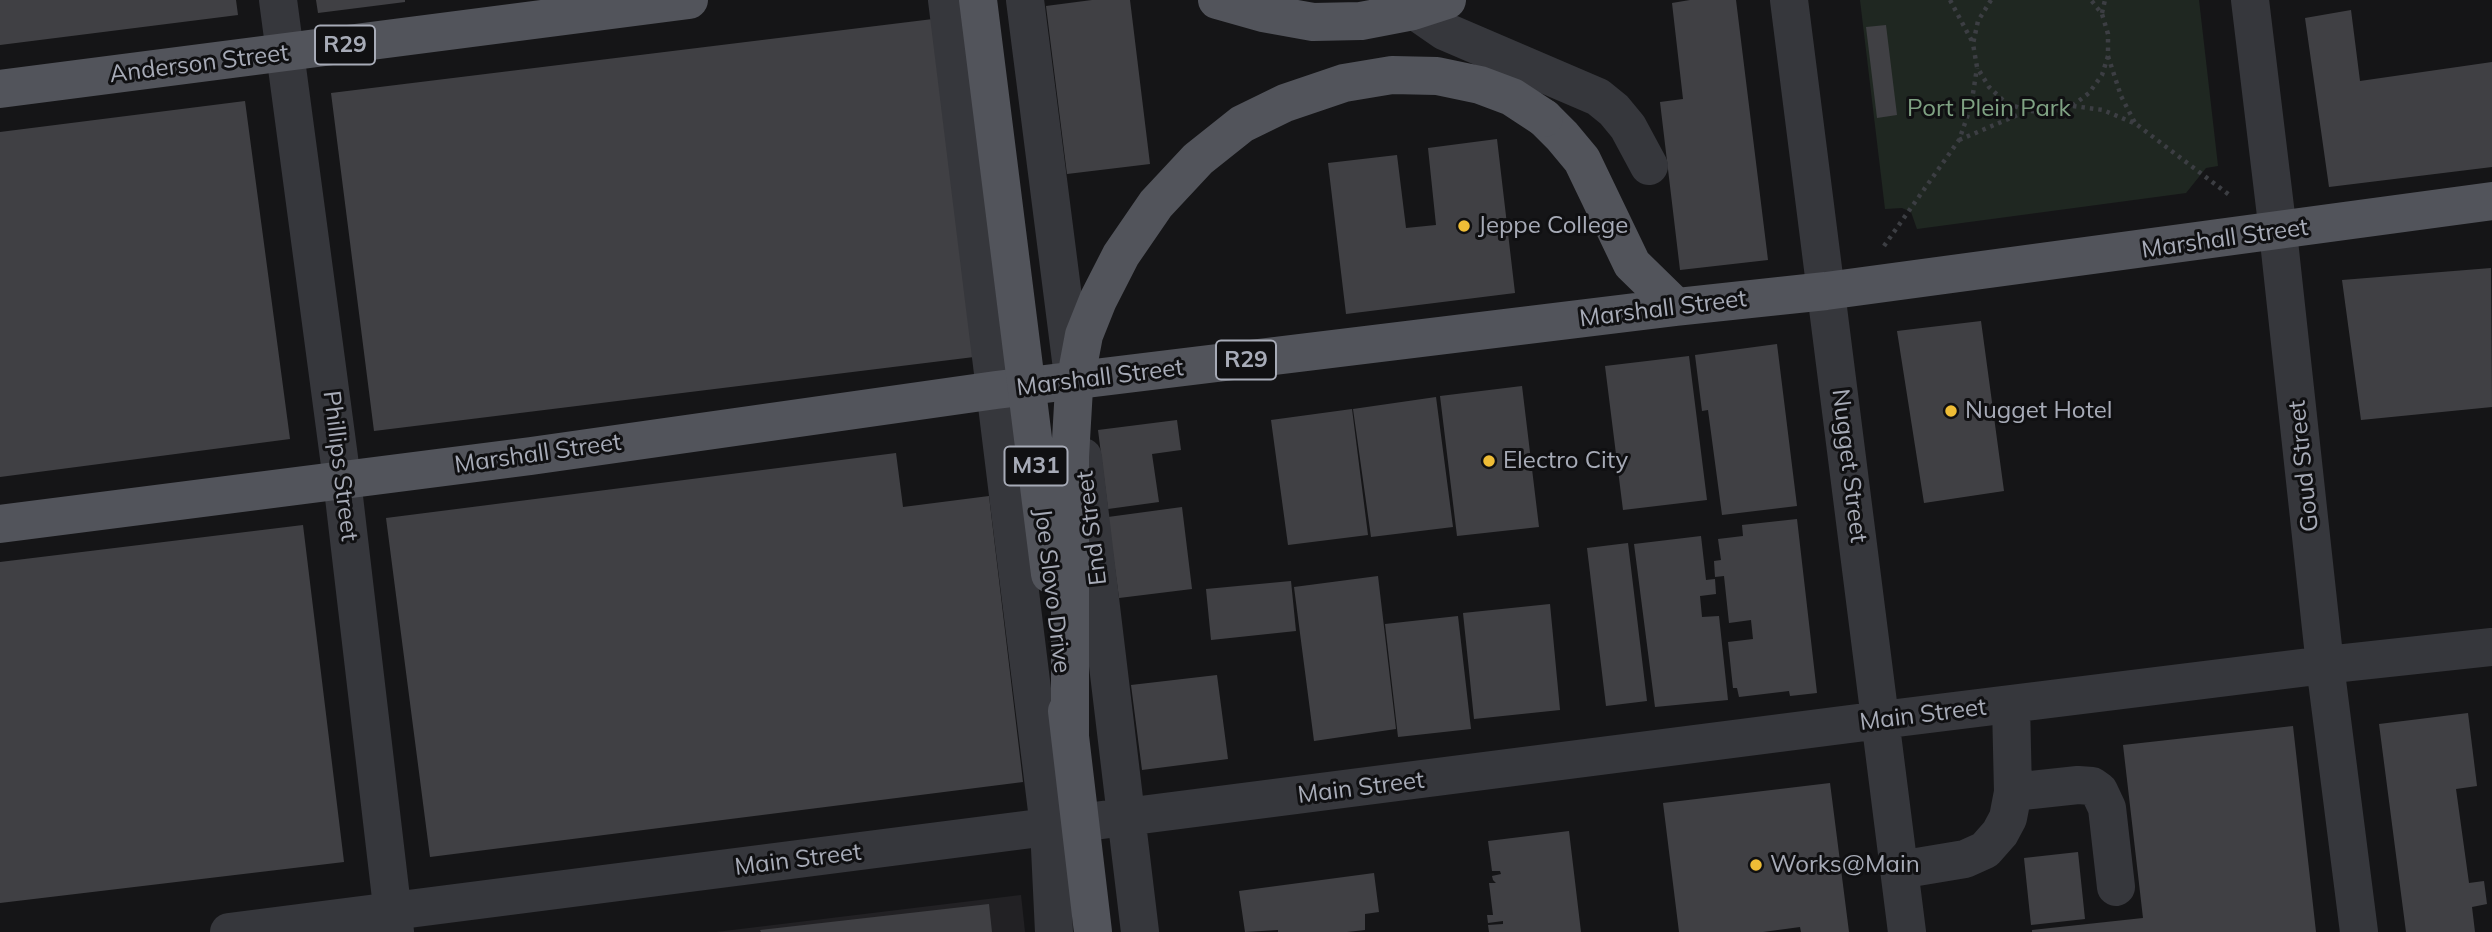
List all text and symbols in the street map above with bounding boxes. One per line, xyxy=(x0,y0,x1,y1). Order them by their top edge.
road number: R29 xyxy=(315,26,375,64)
street label: Anderson Street xyxy=(108,39,290,89)
park label: Port Plein Park xyxy=(1907,95,2071,123)
place label: Jeppe College xyxy=(1478,212,1628,240)
street label: Marshall Street xyxy=(2140,213,2310,265)
marker: Jeppe College xyxy=(1456,218,1472,234)
street label: Marshall Street xyxy=(1578,284,1748,334)
road number: R29 xyxy=(1216,340,1276,380)
street label: Marshall Street xyxy=(1015,353,1185,403)
street label: Nugget Street xyxy=(1825,387,1873,545)
street label: Phillips Street xyxy=(316,389,364,543)
place label: Nugget Hotel xyxy=(1965,397,2112,425)
street label: Goud Street xyxy=(2283,399,2325,533)
marker: Nugget Hotel xyxy=(1943,403,1959,419)
street label: Marshall Street xyxy=(453,428,623,480)
road number: M31 xyxy=(1004,446,1068,486)
place label: Electro City xyxy=(1503,447,1628,475)
marker: Electro City xyxy=(1481,453,1497,469)
street label: End Street xyxy=(1071,469,1113,587)
street label: Joe Slovo Drive xyxy=(1028,507,1076,675)
street label: Main Street xyxy=(1858,693,1988,737)
street label: Main Street xyxy=(1296,766,1426,810)
street label: Main Street xyxy=(733,838,863,882)
place label: Works@Main xyxy=(1770,851,1920,879)
marker: Works@Main xyxy=(1748,857,1764,873)

